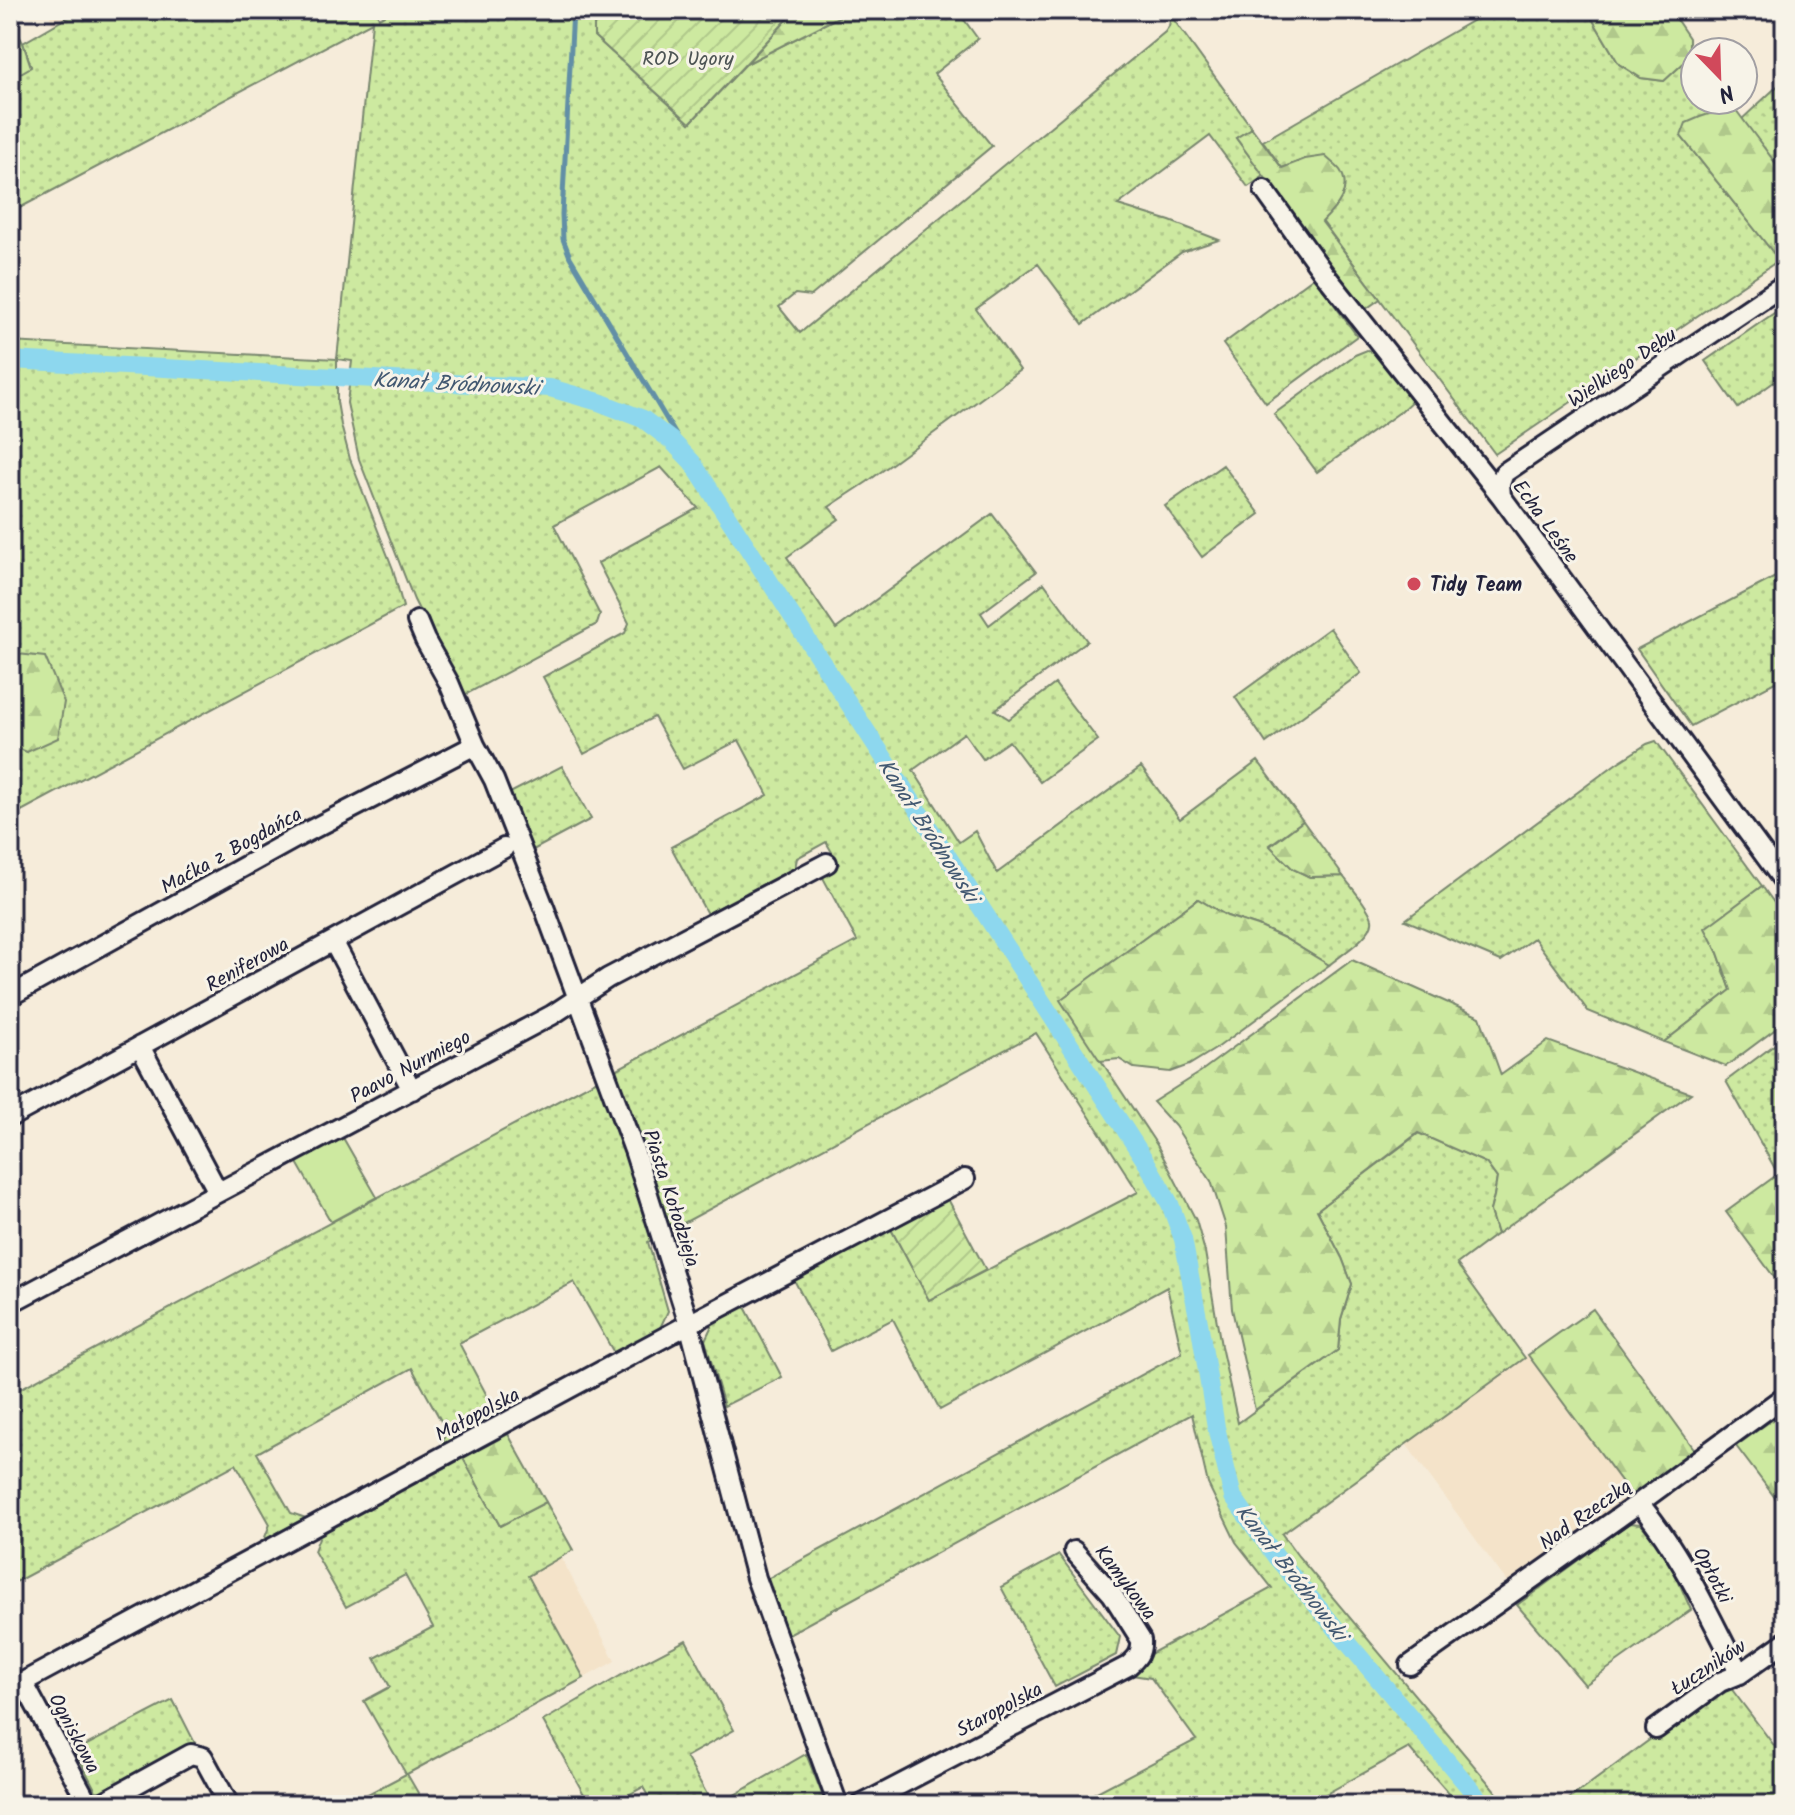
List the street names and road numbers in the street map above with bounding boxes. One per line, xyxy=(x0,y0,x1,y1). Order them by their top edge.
street label: Wielkiego Dębu xyxy=(1562,320,1685,417)
street label: Echa Leśne xyxy=(1503,474,1586,571)
street label: Maćka z Bogdańca xyxy=(155,800,309,904)
street label: Reniferowa xyxy=(200,930,296,1002)
street label: Paavo Nurmiego xyxy=(345,1022,477,1113)
street label: Piasta Kołodzieja xyxy=(633,1126,707,1271)
street label: Małopolska xyxy=(430,1380,526,1452)
street label: Nad Rzeczką xyxy=(1533,1472,1639,1559)
street label: Kamykowa xyxy=(1085,1539,1164,1628)
street label: Opłotki xyxy=(1683,1542,1740,1611)
street label: Łuczników xyxy=(1665,1632,1754,1705)
street label: Staropolska xyxy=(951,1675,1049,1747)
street label: Ogniskowa xyxy=(39,1688,108,1780)

